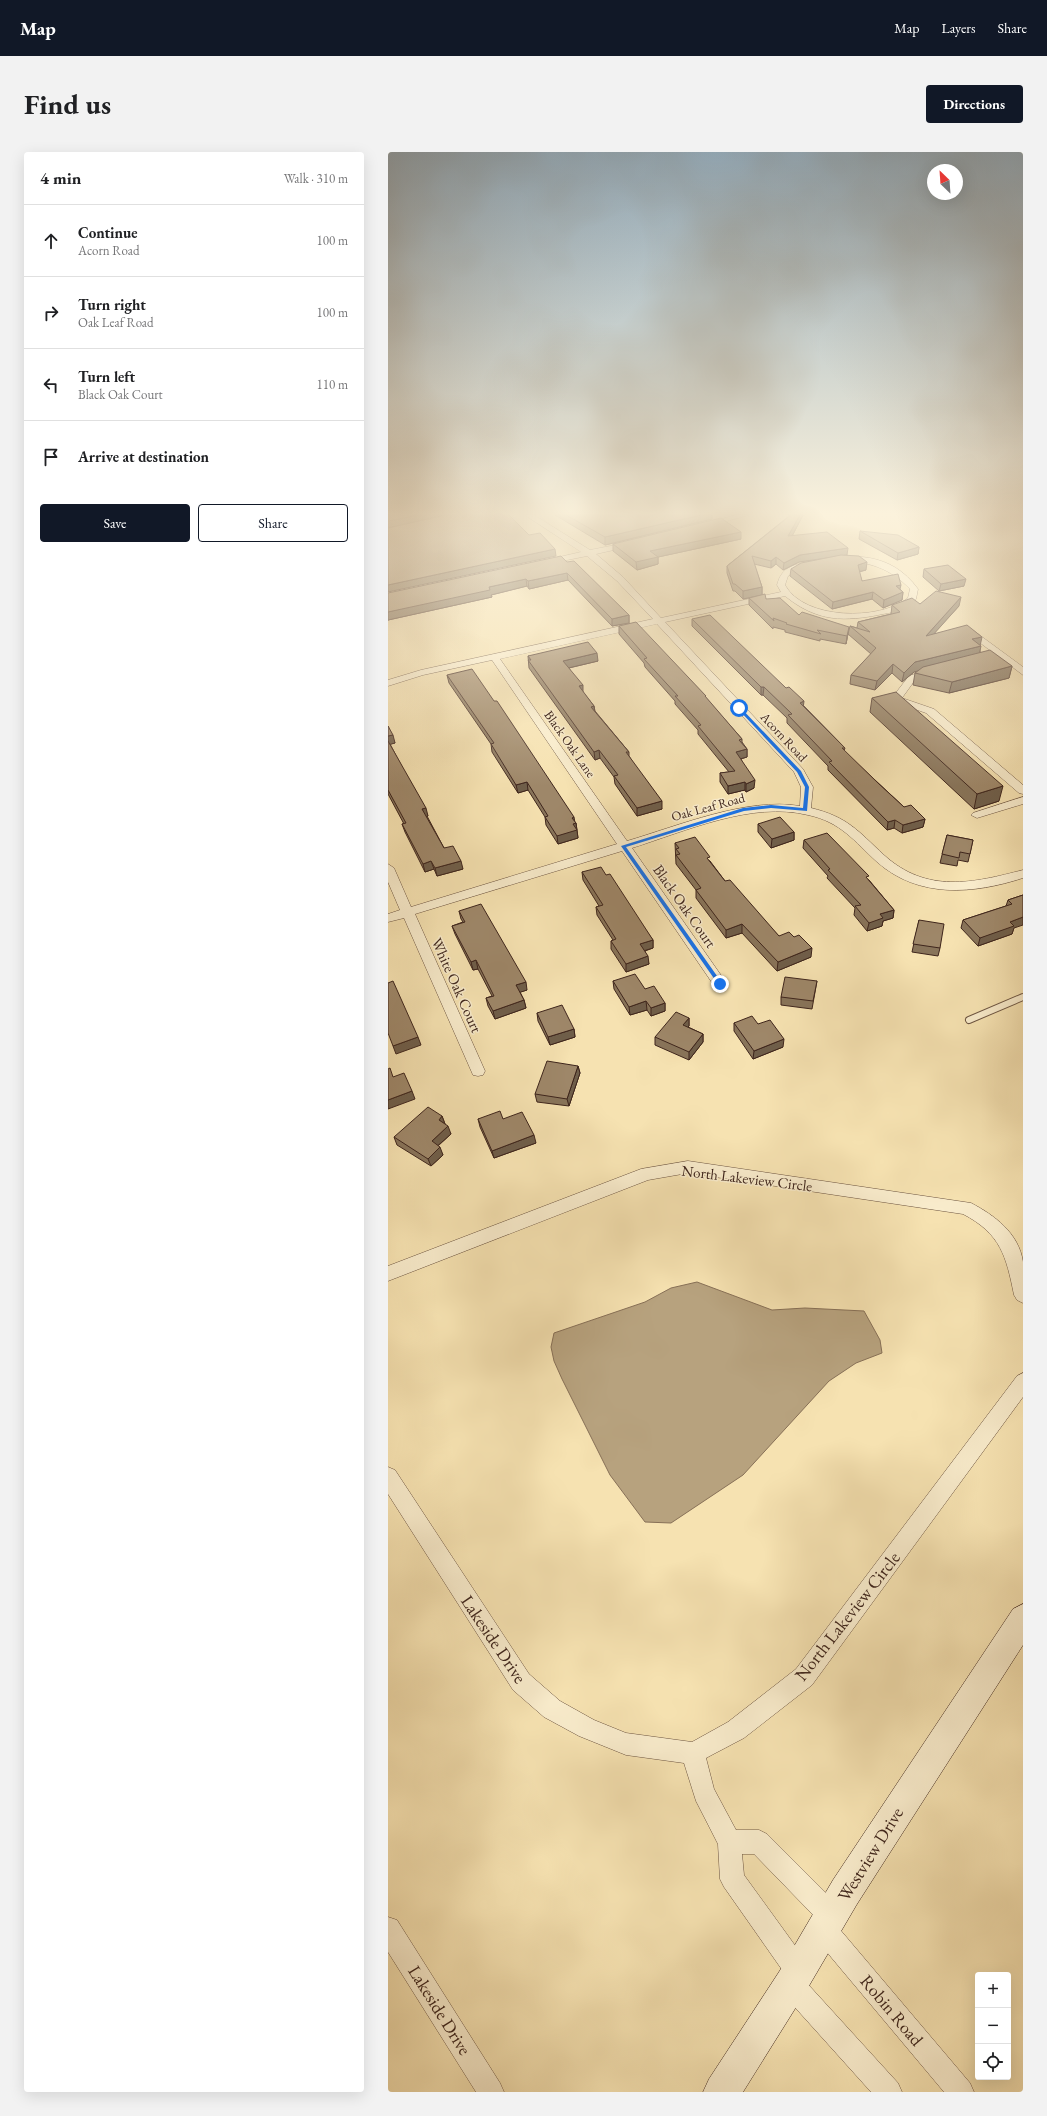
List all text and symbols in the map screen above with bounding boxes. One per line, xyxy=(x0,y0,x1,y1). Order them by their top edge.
text: Map xyxy=(20,16,56,41)
text: Map xyxy=(894,19,919,37)
text: Layers xyxy=(941,19,976,37)
text: Share xyxy=(998,19,1027,37)
button: Directions xyxy=(926,85,1023,123)
text: Find us xyxy=(24,86,111,122)
north arrow xyxy=(927,164,963,200)
text: 4 min xyxy=(40,167,81,189)
text: Walk · 310 m xyxy=(284,170,348,187)
text: Continue xyxy=(78,223,138,242)
icon: ahead xyxy=(40,230,62,252)
text: 100 m xyxy=(317,232,348,249)
text: Acorn Road xyxy=(78,242,139,259)
text: Turn right xyxy=(78,295,146,314)
icon: right xyxy=(40,302,62,324)
text: 100 m xyxy=(317,304,348,321)
text: Oak Leaf Road xyxy=(78,314,154,331)
text: Turn left xyxy=(78,367,135,386)
icon: left xyxy=(40,374,62,396)
text: 110 m xyxy=(317,376,348,393)
text: Black Oak Court xyxy=(78,386,163,403)
icon: arrive xyxy=(40,446,62,468)
text: Arrive at destination xyxy=(78,447,209,466)
button: Save xyxy=(40,504,190,542)
button: Share xyxy=(198,504,348,542)
route start xyxy=(730,699,748,717)
street label: Black Oak Lane xyxy=(541,707,599,781)
street label: Acorn Road xyxy=(756,708,811,766)
street label: Oak Leaf Road xyxy=(669,789,747,825)
street label: Black Oak Court xyxy=(649,861,721,952)
street label: White Oak Court xyxy=(428,935,487,1036)
route end xyxy=(711,975,729,993)
street label: North Lakeview Circle xyxy=(681,1161,814,1195)
street label: North Lakeview Circle xyxy=(789,1547,905,1685)
street label: Lakeside Drive xyxy=(456,1590,532,1688)
street label: Westview Drive xyxy=(832,1803,908,1905)
street label: Lakeside Drive xyxy=(403,1961,477,2059)
street label: Robin Road xyxy=(855,1970,929,2051)
map controls xyxy=(975,1972,1011,2080)
button: + xyxy=(975,1972,1011,2008)
button: − xyxy=(975,2008,1011,2044)
button: locate xyxy=(975,2044,1011,2080)

